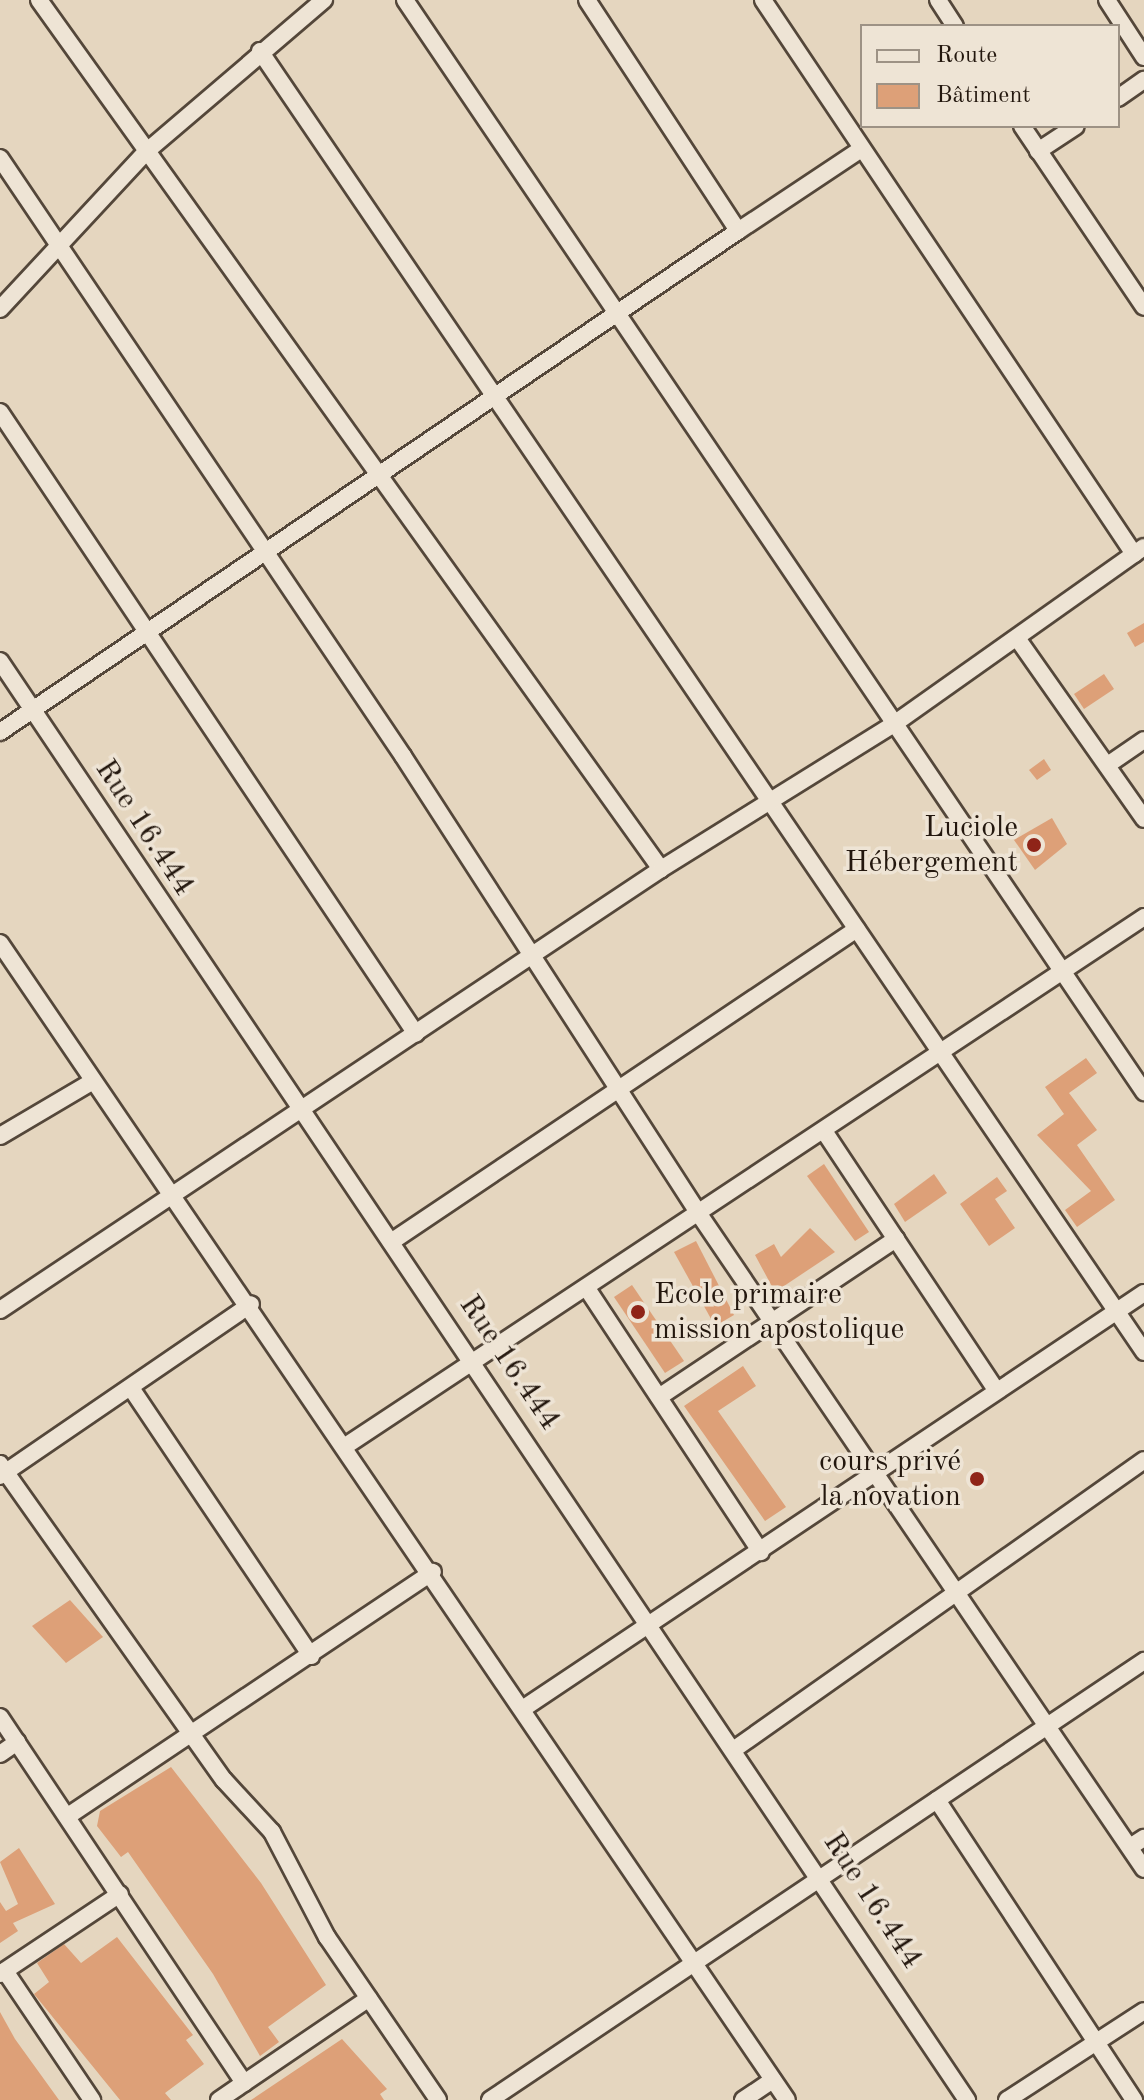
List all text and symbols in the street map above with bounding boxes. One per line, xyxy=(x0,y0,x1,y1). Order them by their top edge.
legend xyxy=(860,24,1120,128)
text: Route xyxy=(936,44,997,68)
text: Bâtiment xyxy=(936,84,1031,108)
street label: Rue 16.444 xyxy=(87,753,201,903)
place label: Luciole Hébergement xyxy=(845,810,1018,880)
marker: Luciole Hébergement xyxy=(1025,836,1043,854)
place label: Ecole primaire mission apostolique xyxy=(654,1277,904,1348)
street label: Rue 16.444 xyxy=(451,1289,567,1437)
marker: Ecole primaire mission apostolique xyxy=(629,1303,647,1321)
place label: cours privé la novation xyxy=(819,1444,961,1514)
marker: cours privé la novation xyxy=(968,1470,986,1488)
street label: Rue 16.444 xyxy=(815,1826,929,1976)

